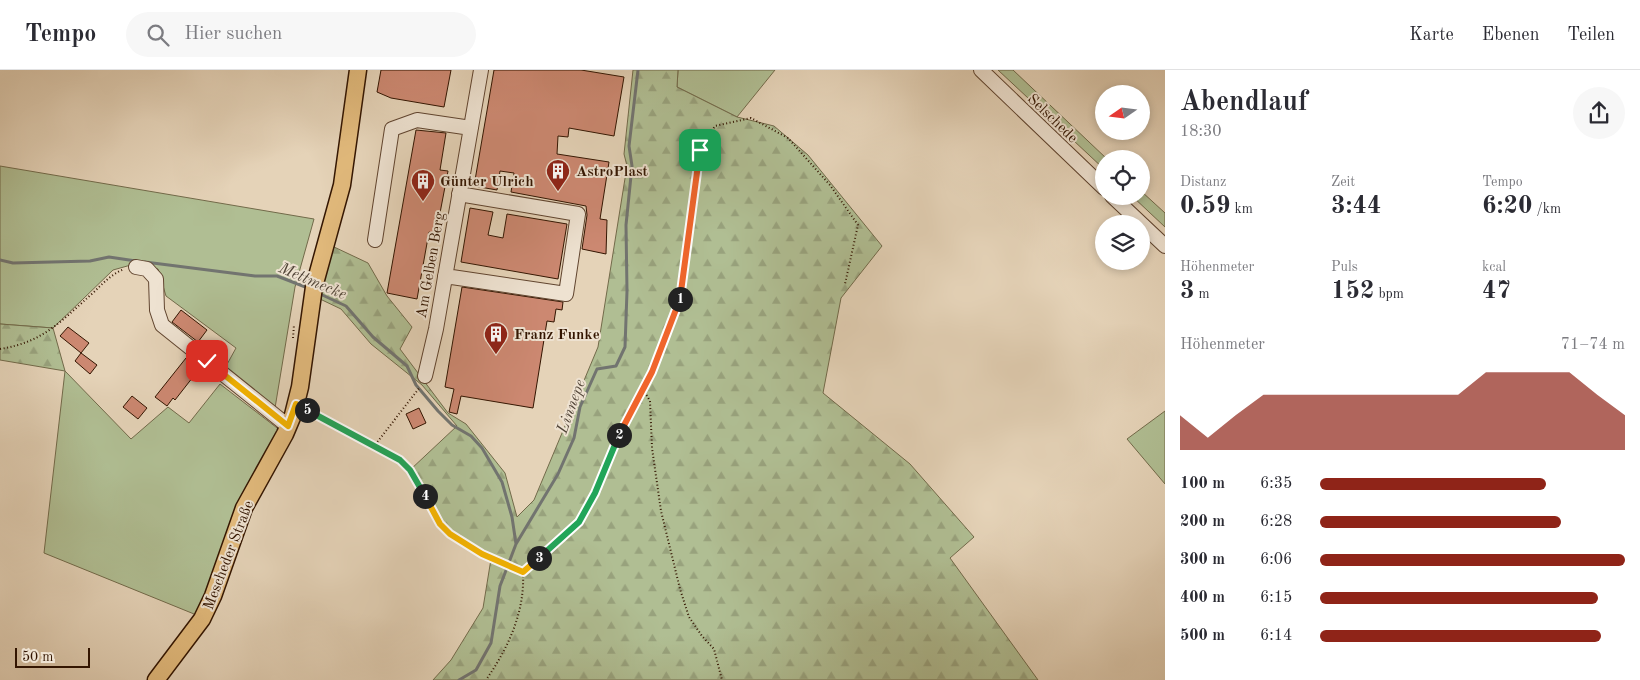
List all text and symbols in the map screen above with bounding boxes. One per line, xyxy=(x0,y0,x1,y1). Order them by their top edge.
search box xyxy=(126,12,476,57)
icon: search xyxy=(144,21,172,49)
text: Tempo xyxy=(25,23,96,47)
text: Hier suchen xyxy=(184,25,282,44)
text: Karte xyxy=(1409,26,1454,44)
text: Ebenen xyxy=(1482,26,1539,44)
text: Teilen xyxy=(1567,26,1615,44)
north arrow xyxy=(1095,85,1150,140)
map controls xyxy=(1095,85,1150,270)
button: share xyxy=(1573,87,1625,139)
text: Abendlauf xyxy=(1180,89,1308,117)
street label: Selschede xyxy=(1024,92,1080,146)
text: 18:30 xyxy=(1180,124,1222,140)
pin xyxy=(679,129,721,171)
icon: arrive xyxy=(686,136,714,164)
button: locate xyxy=(1095,150,1150,205)
building icon: AstroPlast xyxy=(545,158,571,192)
place label: AstroPlast xyxy=(576,165,649,180)
building icon: Günter Ulrich xyxy=(410,168,436,202)
place label: Günter Ulrich xyxy=(440,175,534,190)
text: Distanz xyxy=(1180,175,1226,189)
text: Zeit xyxy=(1331,175,1355,189)
text: Tempo xyxy=(1482,175,1523,189)
text: 0.59 xyxy=(1180,194,1231,219)
text: 3:44 xyxy=(1331,194,1382,219)
text: 6:20 xyxy=(1482,194,1533,219)
text: km xyxy=(1231,202,1253,216)
text: /km xyxy=(1533,202,1561,216)
street label: Am Gelben Berg xyxy=(415,211,448,320)
button: layers xyxy=(1095,215,1150,270)
water label: Mettmecke xyxy=(275,260,349,303)
text: Höhenmeter xyxy=(1180,260,1254,274)
text: Puls xyxy=(1331,260,1358,274)
text: kcal xyxy=(1482,260,1506,274)
text: 3 xyxy=(1180,279,1195,304)
text: 152 xyxy=(1331,279,1375,304)
text: 47 xyxy=(1482,279,1511,304)
pin: 1 xyxy=(668,286,692,312)
text: m xyxy=(1195,287,1210,301)
text: bpm xyxy=(1375,287,1404,301)
text: 1 xyxy=(676,292,685,306)
building icon: Franz Funke xyxy=(483,321,509,355)
place label: Franz Funke xyxy=(514,328,600,343)
text: Höhenmeter xyxy=(1180,337,1265,353)
text: 71–74 m xyxy=(1561,337,1625,353)
pin xyxy=(186,340,228,382)
icon: check xyxy=(193,347,221,375)
water label: Linnepe xyxy=(554,377,589,437)
pin: 5 xyxy=(294,398,320,422)
text: 5 xyxy=(303,403,312,417)
pin: 2 xyxy=(606,422,632,448)
text: 2 xyxy=(615,428,624,442)
text: 100 m xyxy=(1180,476,1225,492)
text: 6:35 xyxy=(1260,476,1292,492)
pin: 4 xyxy=(412,484,438,508)
text: 4 xyxy=(421,489,430,503)
street label: Mescheder Straße xyxy=(202,499,257,612)
text: 200 m xyxy=(1180,514,1225,530)
text: 6:28 xyxy=(1260,514,1292,530)
pin: 3 xyxy=(526,546,552,570)
text: 3 xyxy=(535,551,544,565)
text: 300 m xyxy=(1180,552,1225,568)
text: 6:06 xyxy=(1260,552,1292,568)
text: 400 m xyxy=(1180,590,1225,606)
text: 6:15 xyxy=(1260,590,1292,606)
text: 500 m xyxy=(1180,628,1225,644)
text: 6:14 xyxy=(1260,628,1292,644)
scale bar xyxy=(15,645,90,668)
text: 50 m xyxy=(22,650,53,664)

